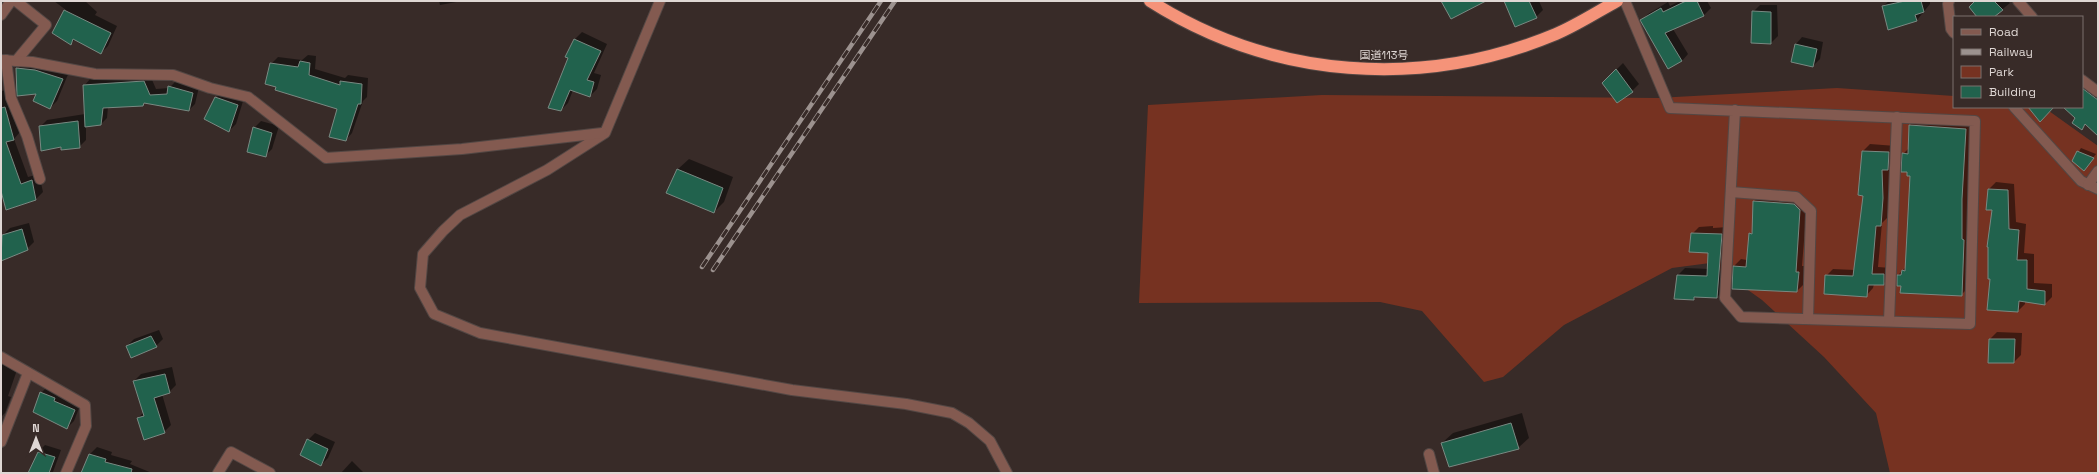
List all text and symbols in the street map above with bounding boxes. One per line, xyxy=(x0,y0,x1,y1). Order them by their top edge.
legend xyxy=(1953,16,2083,108)
text: Road xyxy=(1989,24,2018,40)
text: Railway xyxy=(1989,44,2033,60)
street label: 国道113号 xyxy=(1360,48,1408,62)
text: Park xyxy=(1989,64,2014,80)
text: Building xyxy=(1989,84,2036,100)
north arrow xyxy=(16,418,56,458)
text: N xyxy=(32,421,40,435)

